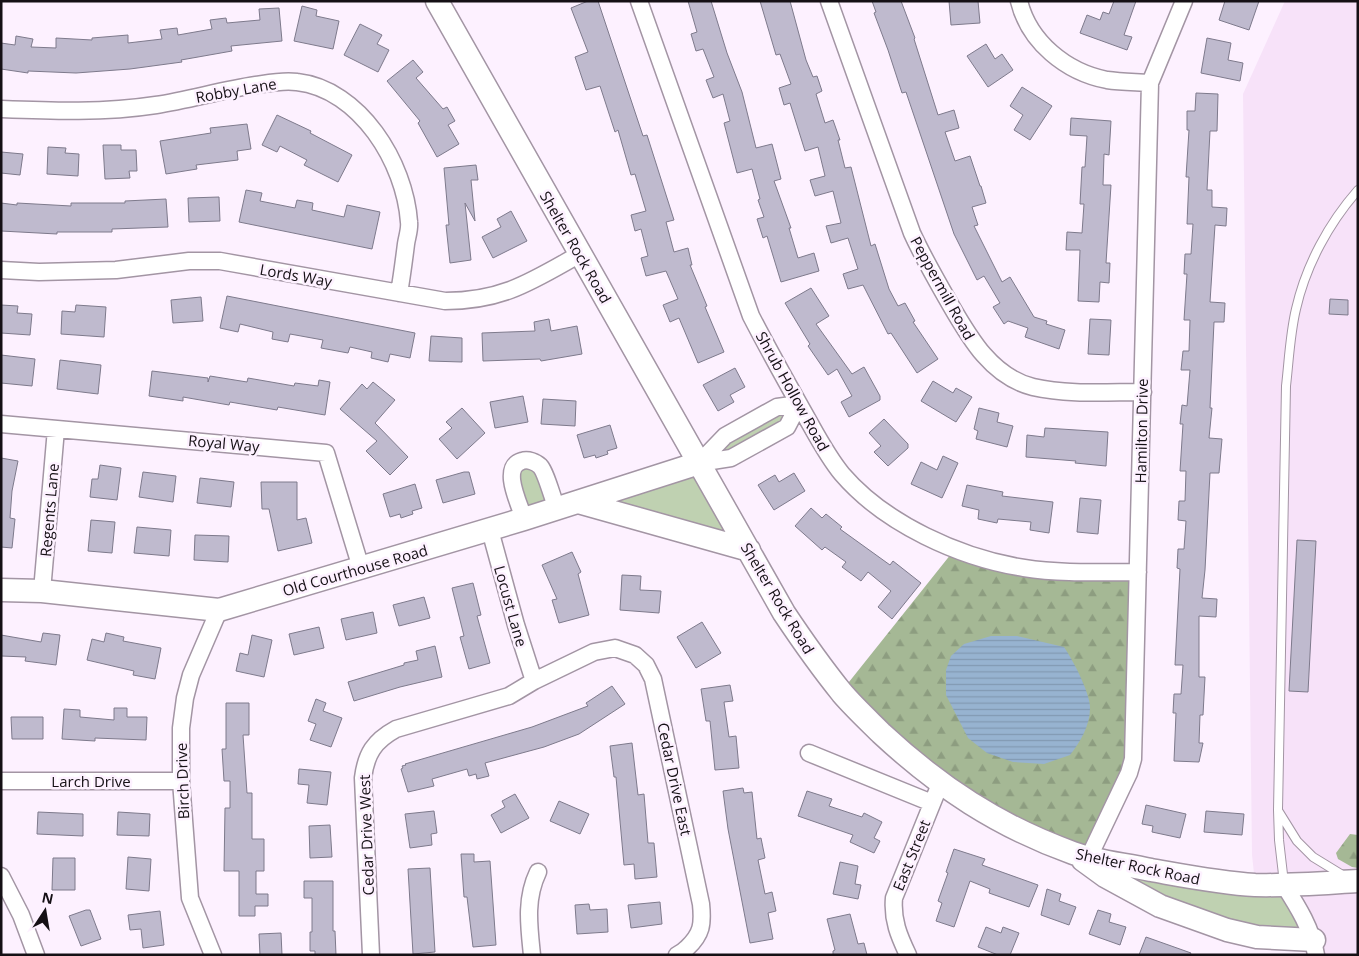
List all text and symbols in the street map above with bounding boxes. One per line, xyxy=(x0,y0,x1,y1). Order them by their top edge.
street label: Robby Lane xyxy=(194,73,278,107)
street label: Shelter Rock Road xyxy=(536,187,616,307)
street label: Peppermill Road xyxy=(906,233,980,343)
street label: Lords Way xyxy=(258,259,334,291)
street label: Shrub Hollow Road xyxy=(752,328,834,454)
street label: Hamilton Drive xyxy=(1130,378,1152,484)
street label: Royal Way xyxy=(188,430,261,456)
street label: Regents Lane xyxy=(35,462,63,558)
street label: Shelter Rock Road xyxy=(737,539,819,657)
street label: Old Courthouse Road xyxy=(280,540,430,600)
street label: Locust Lane xyxy=(490,563,532,649)
street label: Cedar Drive East xyxy=(653,721,697,837)
street label: Birch Drive xyxy=(171,742,193,820)
street label: Larch Drive xyxy=(51,771,131,791)
street label: Cedar Drive West xyxy=(354,774,378,896)
street label: East Street xyxy=(888,816,934,894)
street label: Shelter Rock Road xyxy=(1074,843,1202,889)
north arrow xyxy=(20,886,70,936)
text: N xyxy=(40,887,55,908)

